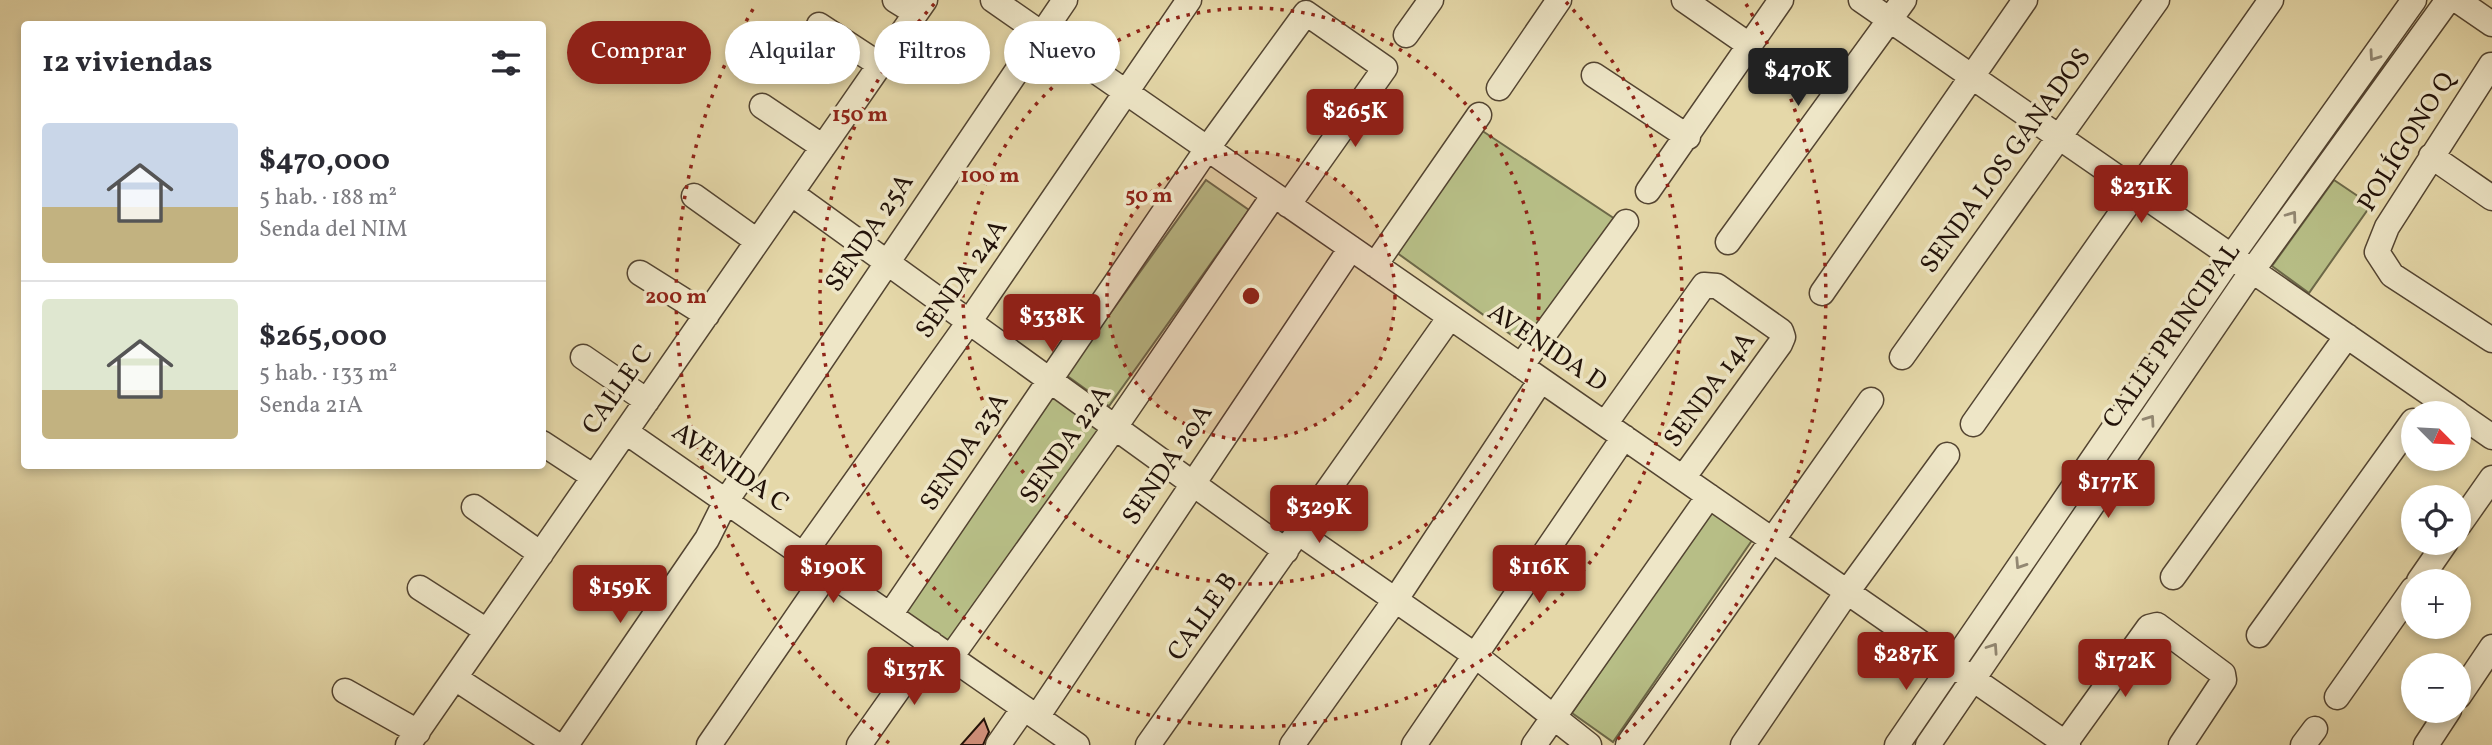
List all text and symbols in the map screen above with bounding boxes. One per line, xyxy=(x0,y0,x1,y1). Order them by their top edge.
chip: Comprar xyxy=(567,21,711,84)
chip: Alquilar xyxy=(725,21,860,84)
chip: Filtros xyxy=(874,21,990,84)
chip: Nuevo xyxy=(1004,21,1120,84)
street label: SENDA LOS GANADOS xyxy=(1912,41,2100,281)
text: 12 viviendas xyxy=(42,42,213,84)
icon: filters xyxy=(487,44,525,82)
pin: $470K xyxy=(1749,48,1847,108)
one-way arrow xyxy=(2370,48,2382,61)
text: $470K xyxy=(1764,55,1832,87)
street label: POLÍGONO Q xyxy=(2350,64,2465,219)
pin: $265K xyxy=(1306,90,1404,149)
text: $265K xyxy=(1322,96,1388,128)
text: 150 m xyxy=(832,101,888,130)
text: $470,000 xyxy=(259,140,390,182)
icon: home xyxy=(98,151,182,235)
text: 100 m xyxy=(960,162,1020,191)
pin: $231K xyxy=(2092,166,2190,225)
street label: SENDA 25A xyxy=(817,167,923,299)
text: $231K xyxy=(2110,172,2172,204)
text: 5 hab. · 188 m² xyxy=(259,182,397,214)
text: 50 m xyxy=(1125,182,1173,211)
one-way arrow xyxy=(2284,211,2296,223)
street label: SENDA 24A xyxy=(908,212,1016,346)
text: Senda del NIM xyxy=(259,214,407,246)
street label: CALLE PRINCIPAL xyxy=(2094,236,2250,436)
text: 200 m xyxy=(645,283,707,312)
centre of rings xyxy=(1239,284,1263,308)
pin: $338K xyxy=(1003,294,1101,354)
street label: AVENIDA D xyxy=(1480,295,1614,401)
text: $338K xyxy=(1019,301,1085,333)
text: $265,000 xyxy=(259,316,387,358)
street label: SENDA 14A xyxy=(1656,325,1764,455)
icon: home xyxy=(98,327,182,411)
street label: CALLE C xyxy=(574,338,662,442)
text: 5 hab. · 133 m² xyxy=(259,358,397,390)
street label: SENDA 22A xyxy=(1012,378,1120,512)
street label: SENDA 23A xyxy=(912,386,1018,518)
text: Senda 21A xyxy=(259,390,363,422)
street label: SENDA 20A xyxy=(1114,397,1222,533)
north arrow xyxy=(2401,401,2471,471)
map controls xyxy=(2401,401,2471,723)
street label: AVENIDA C xyxy=(664,414,796,522)
one-way arrow xyxy=(2141,415,2154,428)
pin: $177K xyxy=(2059,461,2157,520)
text: $177K xyxy=(2078,467,2138,499)
button: locate xyxy=(2401,485,2471,555)
pin: $329K xyxy=(1270,486,1368,545)
text: $329K xyxy=(1286,492,1352,524)
pin: $190K xyxy=(784,546,882,605)
pin: $116K xyxy=(1490,546,1588,605)
text: $190K xyxy=(800,552,866,584)
text: $116K xyxy=(1509,552,1569,584)
one-way arrow xyxy=(2016,556,2028,569)
street label: CALLE B xyxy=(1159,565,1247,669)
pin: $159K xyxy=(571,566,669,625)
button: + xyxy=(2401,569,2471,639)
text: $159K xyxy=(589,572,651,604)
pin: $287K xyxy=(1857,632,1955,692)
text: $287K xyxy=(1874,639,1938,671)
pin: $172K xyxy=(2076,640,2174,699)
one-way arrow xyxy=(1985,643,1997,656)
text: $172K xyxy=(2094,646,2156,678)
pin: $137K xyxy=(865,648,963,707)
button: − xyxy=(2401,653,2471,723)
text: $137K xyxy=(883,654,945,686)

